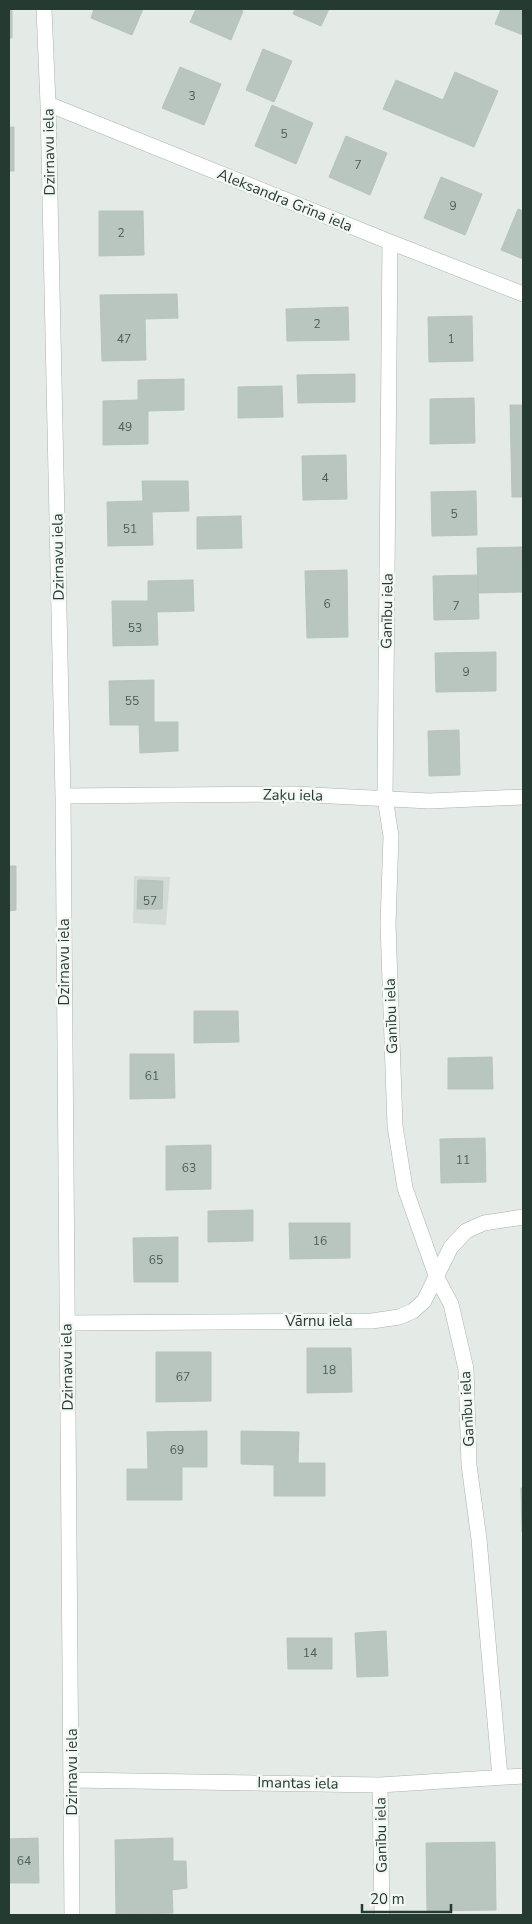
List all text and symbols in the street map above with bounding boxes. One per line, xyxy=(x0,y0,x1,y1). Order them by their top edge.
house number: 3 xyxy=(188,88,196,104)
street label: Dzirnavu iela xyxy=(38,108,60,196)
house number: 5 xyxy=(280,126,288,142)
house number: 7 xyxy=(354,157,362,173)
street label: Aleksandra Grīna iela xyxy=(214,164,356,236)
house number: 9 xyxy=(449,198,457,214)
house number: 2 xyxy=(117,225,125,241)
house number: 2 xyxy=(313,316,321,332)
house number: 47 xyxy=(117,331,131,347)
house number: 1 xyxy=(447,331,455,347)
house number: 49 xyxy=(118,419,132,435)
house number: 4 xyxy=(321,470,329,486)
house number: 5 xyxy=(450,506,458,522)
street label: Dzirnavu iela xyxy=(47,513,69,601)
house number: 51 xyxy=(123,521,137,537)
street label: Ganību iela xyxy=(376,573,398,649)
house number: 6 xyxy=(323,596,331,612)
house number: 7 xyxy=(452,598,460,614)
house number: 53 xyxy=(128,620,142,636)
house number: 9 xyxy=(462,664,470,680)
house number: 55 xyxy=(125,693,139,709)
street label: Zaķu iela xyxy=(263,784,323,806)
house number: 57 xyxy=(143,893,157,909)
street label: Dzirnavu iela xyxy=(54,918,74,1006)
street label: Ganību iela xyxy=(380,978,402,1054)
house number: 61 xyxy=(145,1068,159,1084)
house number: 11 xyxy=(456,1152,470,1168)
house number: 63 xyxy=(182,1160,196,1176)
house number: 16 xyxy=(313,1233,327,1249)
house number: 65 xyxy=(149,1252,163,1268)
street label: Vārnu iela xyxy=(284,1311,353,1331)
street label: Dzirnavu iela xyxy=(56,1323,78,1411)
house number: 18 xyxy=(322,1362,336,1378)
house number: 67 xyxy=(176,1369,190,1385)
street label: Ganību iela xyxy=(455,1371,479,1447)
house number: 69 xyxy=(170,1442,184,1458)
house number: 14 xyxy=(303,1645,317,1661)
street label: Dzirnavu iela xyxy=(62,1728,82,1816)
street label: Imantas iela xyxy=(257,1772,339,1794)
street label: Ganību iela xyxy=(370,1797,392,1873)
house number: 64 xyxy=(17,1853,31,1869)
scale bar xyxy=(362,1882,451,1914)
text: 20 m xyxy=(370,1889,405,1909)

